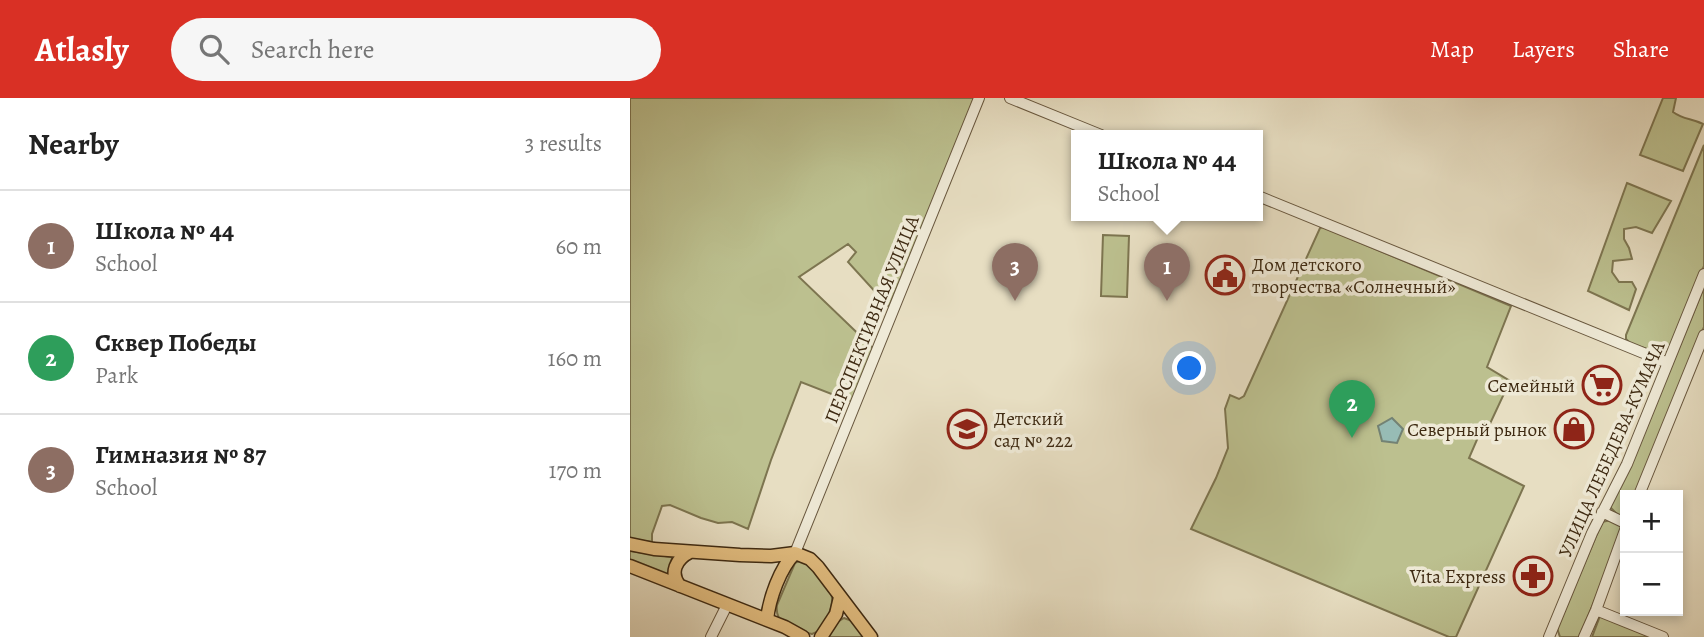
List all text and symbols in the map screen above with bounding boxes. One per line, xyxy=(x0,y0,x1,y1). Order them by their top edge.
search box xyxy=(171,18,661,81)
text: Atlasly xyxy=(35,27,129,72)
icon: search xyxy=(195,30,233,68)
text: Search here xyxy=(251,32,374,67)
text: Map xyxy=(1430,33,1474,65)
text: Layers xyxy=(1512,33,1575,65)
text: Share xyxy=(1613,33,1669,65)
text: Nearby xyxy=(28,124,119,164)
text: 3 results xyxy=(525,128,602,159)
popup xyxy=(1071,130,1263,221)
text: Школа № 44 xyxy=(1097,143,1237,178)
text: School xyxy=(1097,178,1160,209)
street label: ПЕРСПЕКТИВНАЯ УЛИЦА xyxy=(818,211,926,427)
text: Школа № 44 xyxy=(95,213,234,248)
text: 1 xyxy=(47,231,55,262)
text: 60 m xyxy=(555,231,602,262)
pin: 3 xyxy=(992,243,1038,301)
pin: 1 xyxy=(1144,243,1190,301)
text: School xyxy=(95,248,157,279)
place label: Дом детского творчества «Солнечный» xyxy=(1252,252,1456,300)
public building icon: Дом детского творчества «Солнечный» xyxy=(1204,254,1246,296)
text: Сквер Победы xyxy=(95,325,257,360)
street label: УЛИЦА ЛЕБЕДЕВА-КУМАЧА xyxy=(1552,336,1672,562)
text: 2 xyxy=(45,343,57,374)
text: 160 m xyxy=(548,343,602,374)
your location xyxy=(1172,351,1206,385)
text: Park xyxy=(95,360,138,391)
supermarket icon: Семейный xyxy=(1581,364,1623,406)
place label: Семейный xyxy=(1487,373,1575,399)
pin: 2 xyxy=(1329,380,1375,438)
place label: Детский сад № 222 xyxy=(994,406,1073,454)
school or university icon: Детский сад № 222 xyxy=(946,408,988,450)
shop icon: Северный рынок xyxy=(1553,408,1595,450)
place label: Северный рынок xyxy=(1407,417,1547,443)
text: Гимназия № 87 xyxy=(95,437,266,472)
text: 3 xyxy=(46,455,56,486)
text: 170 m xyxy=(549,455,602,486)
text: School xyxy=(95,472,157,503)
map controls xyxy=(1620,490,1683,616)
button: + xyxy=(1620,490,1683,553)
button: − xyxy=(1620,553,1683,616)
pharmacy icon: Vita Express xyxy=(1512,555,1554,597)
place label: Vita Express xyxy=(1409,564,1506,590)

